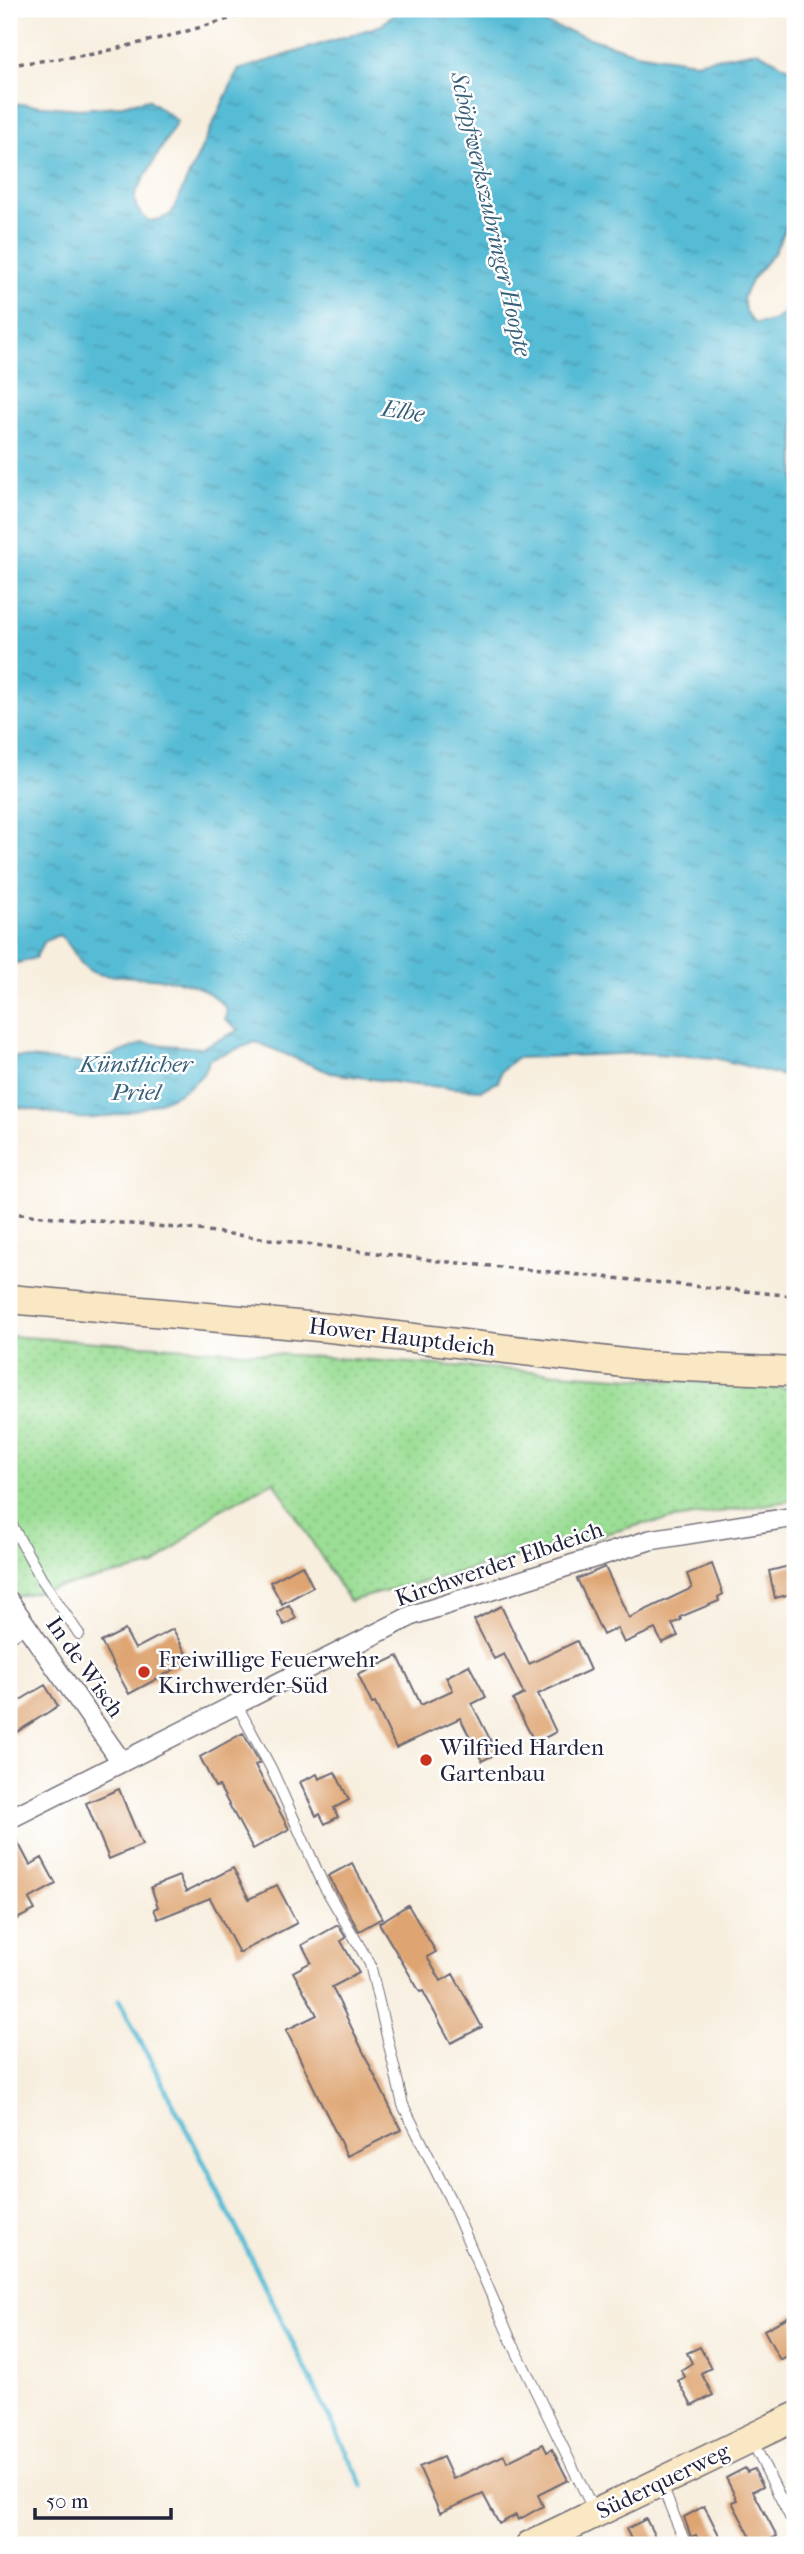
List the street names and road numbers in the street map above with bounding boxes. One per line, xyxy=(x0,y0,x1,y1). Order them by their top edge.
street label: Hower Hauptdeich xyxy=(307,1312,497,1362)
street label: Kirchwerder Elbdeich xyxy=(392,1516,606,1612)
street label: In de Wisch xyxy=(40,1611,130,1723)
street label: Süderquerweg xyxy=(592,2437,735,2525)

